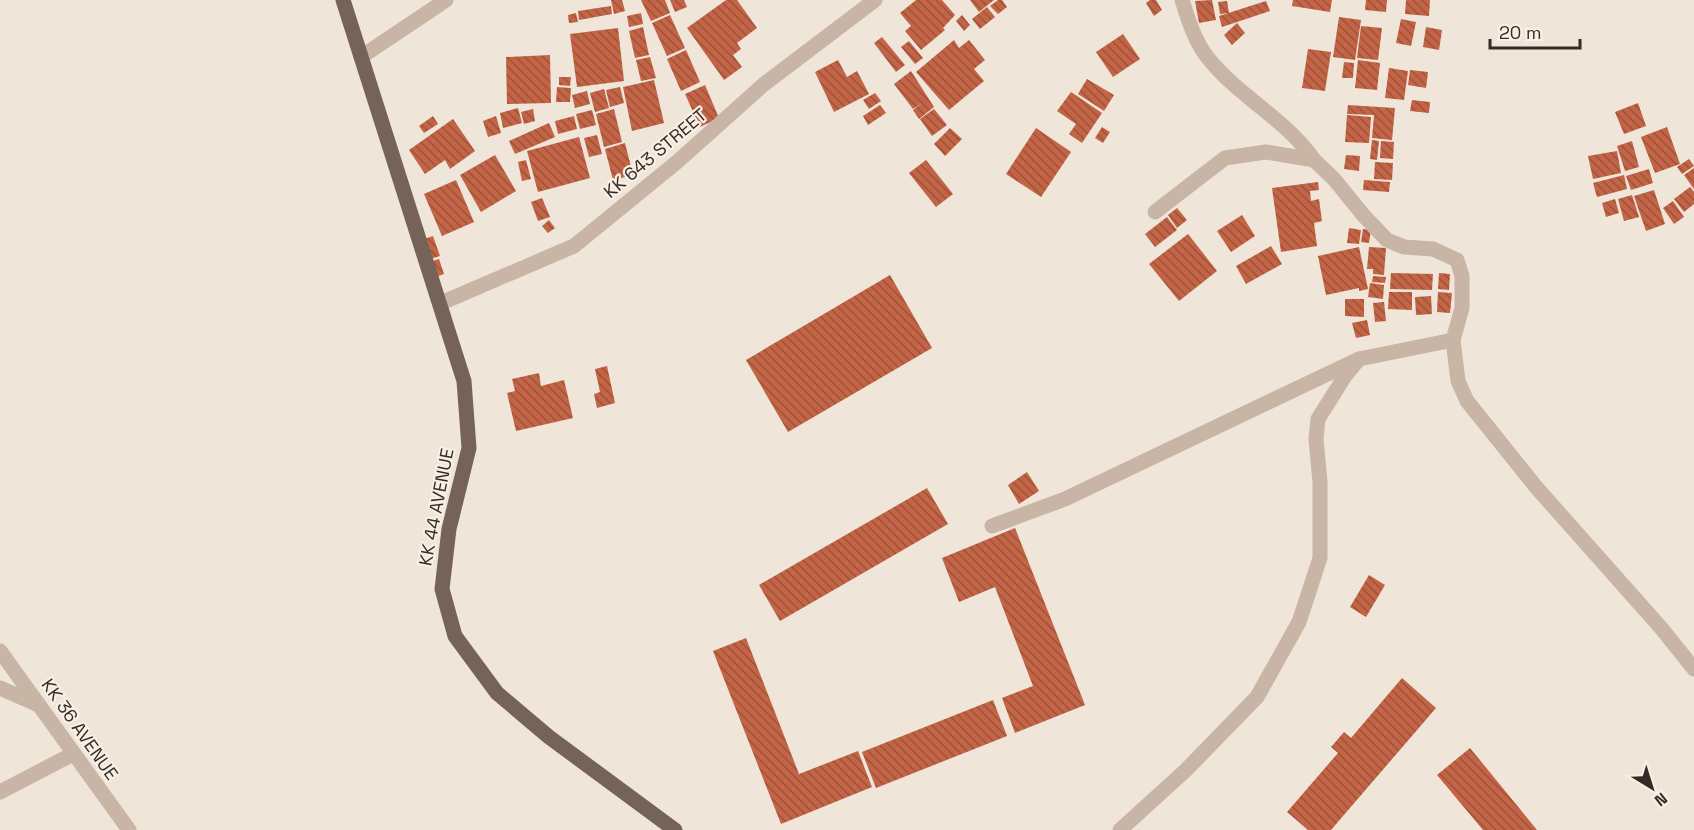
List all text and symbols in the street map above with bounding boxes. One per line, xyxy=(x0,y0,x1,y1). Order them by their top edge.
scale bar xyxy=(1490,12,1580,50)
text: 20 m xyxy=(1499,21,1542,44)
street label: KK 643 STREET xyxy=(599,103,712,203)
street label: KK 44 AVENUE xyxy=(413,446,459,568)
street label: KK 36 AVENUE xyxy=(37,674,123,784)
north arrow xyxy=(1622,758,1682,818)
text: N xyxy=(1650,788,1672,811)

